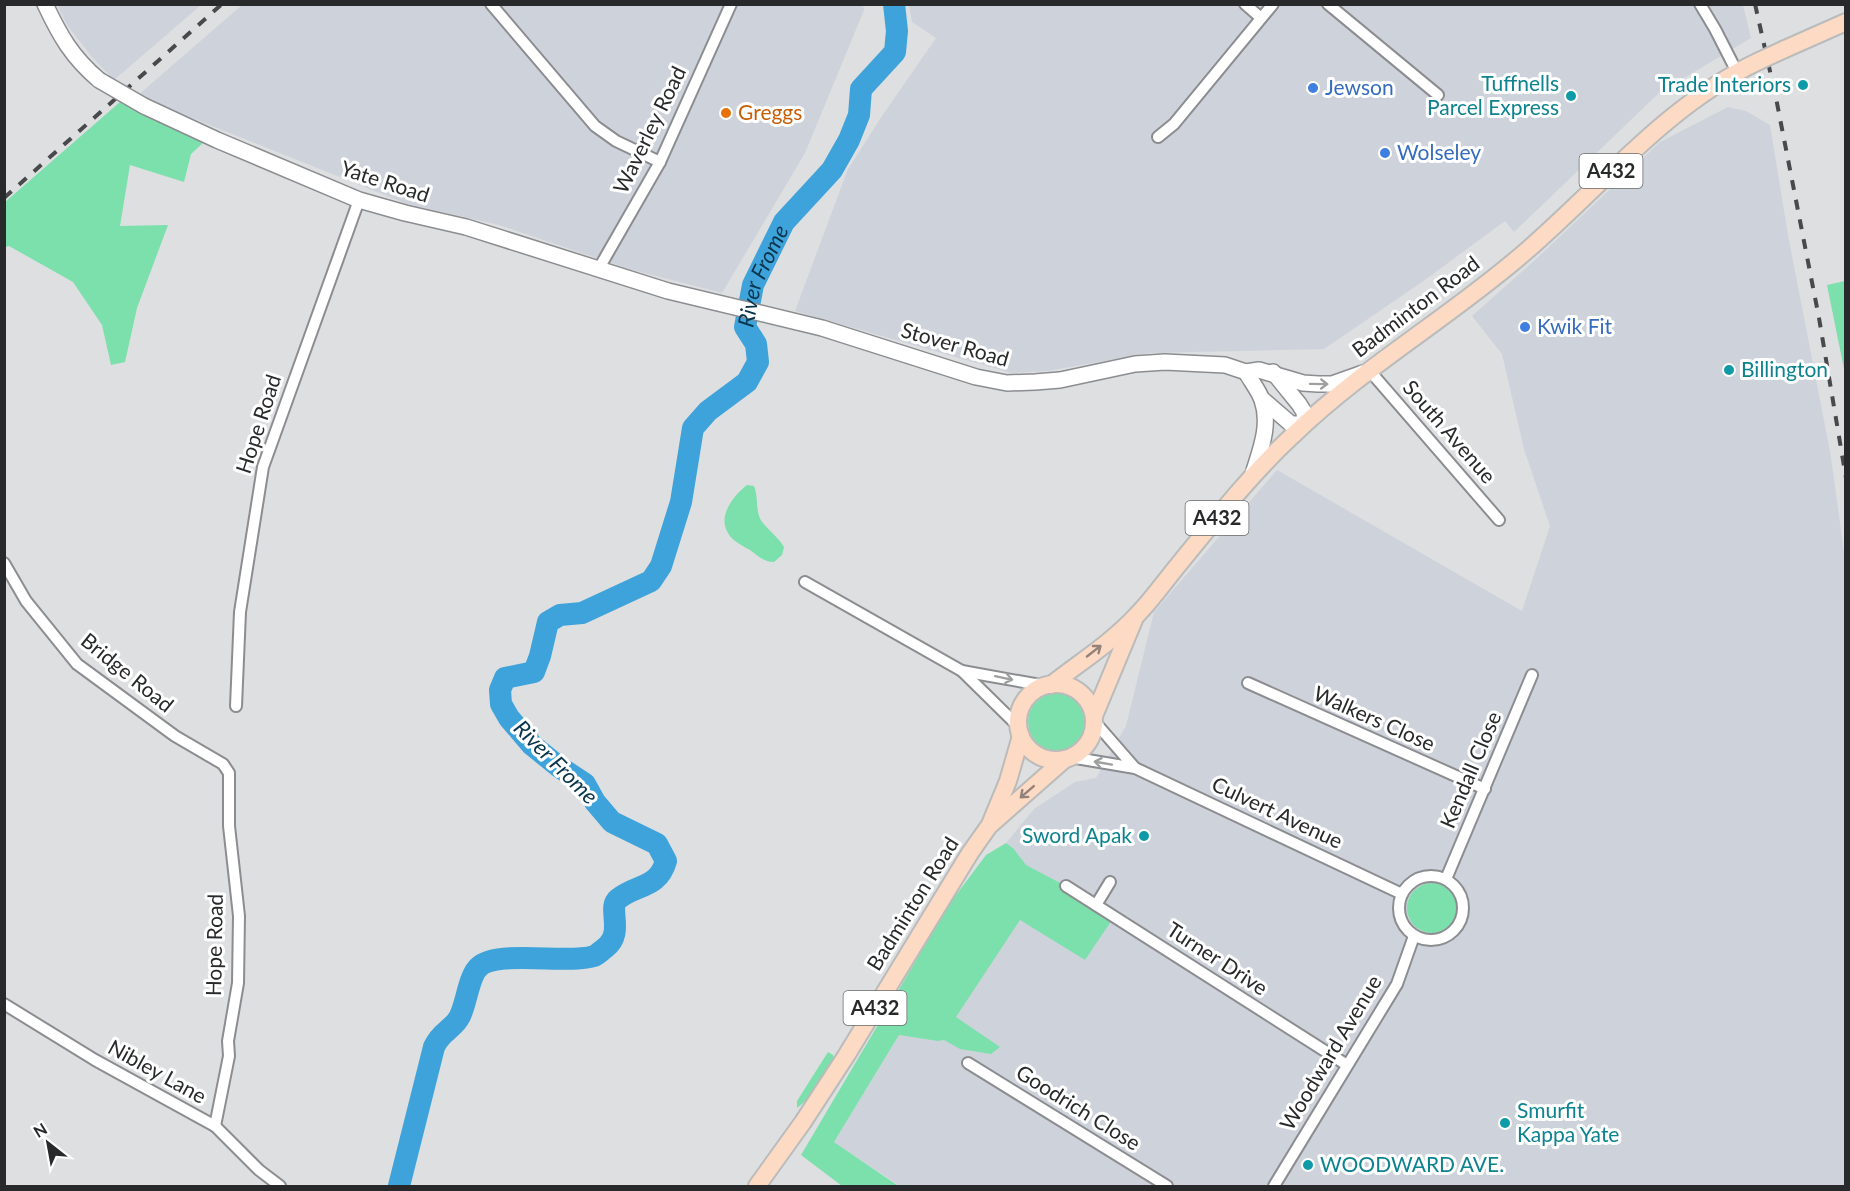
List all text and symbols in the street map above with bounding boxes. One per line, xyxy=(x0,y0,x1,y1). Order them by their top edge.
street label: Waverley Road xyxy=(607,62,690,197)
place label: Tuffnells Parcel Express xyxy=(1427,70,1559,119)
place label: Trade Interiors xyxy=(1658,71,1791,96)
place label: Jewson xyxy=(1325,74,1394,99)
marker: Trade Interiors xyxy=(1796,78,1810,92)
marker: Jewson xyxy=(1306,81,1320,95)
marker: Tuffnells Parcel Express xyxy=(1564,89,1578,103)
place label: Greggs xyxy=(738,99,802,124)
marker: Greggs xyxy=(719,106,733,120)
place label: Wolseley xyxy=(1397,139,1481,164)
marker: Wolseley xyxy=(1378,146,1392,160)
road number: A432 xyxy=(1580,154,1642,188)
street label: Yate Road xyxy=(338,155,433,207)
water label: River Frome xyxy=(731,220,794,329)
street label: Badminton Road xyxy=(1347,250,1484,362)
place label: Kwik Fit xyxy=(1537,313,1613,338)
street label: Stover Road xyxy=(899,316,1012,371)
marker: Kwik Fit xyxy=(1518,320,1532,334)
place label: Billington xyxy=(1741,356,1828,381)
marker: Billington xyxy=(1722,363,1736,377)
street label: Hope Road xyxy=(230,371,285,476)
street label: South Avenue xyxy=(1399,374,1502,488)
one-way arrow xyxy=(1308,378,1328,389)
road number: A432 xyxy=(1186,501,1248,535)
street label: Bridge Road xyxy=(77,627,179,717)
one-way arrow xyxy=(1086,644,1102,657)
one-way arrow xyxy=(994,672,1013,684)
street label: Walkers Close xyxy=(1310,680,1439,756)
street label: Kendall Close xyxy=(1434,707,1505,832)
water label: River Frome xyxy=(509,714,604,809)
one-way arrow xyxy=(1093,757,1113,768)
street label: Culvert Avenue xyxy=(1208,770,1347,853)
one-way arrow xyxy=(1020,785,1035,799)
place label: Sword Apak xyxy=(1022,822,1132,847)
marker: Sword Apak xyxy=(1137,829,1151,843)
street label: Badminton Road xyxy=(861,832,963,975)
street label: Hope Road xyxy=(200,894,227,996)
street label: Turner Drive xyxy=(1163,916,1273,1000)
street label: Woodward Avenue xyxy=(1274,970,1386,1134)
road number: A432 xyxy=(844,991,906,1025)
street label: Nibley Lane xyxy=(104,1034,211,1108)
street label: Goodrich Close xyxy=(1012,1059,1145,1155)
place label: Smurfit Kappa Yate xyxy=(1517,1097,1619,1146)
north arrow xyxy=(18,1113,78,1173)
marker: Smurfit Kappa Yate xyxy=(1498,1116,1512,1130)
text: N xyxy=(30,1118,50,1141)
place label: WOODWARD AVE. xyxy=(1320,1151,1504,1176)
marker: WOODWARD AVE. xyxy=(1301,1158,1315,1172)

